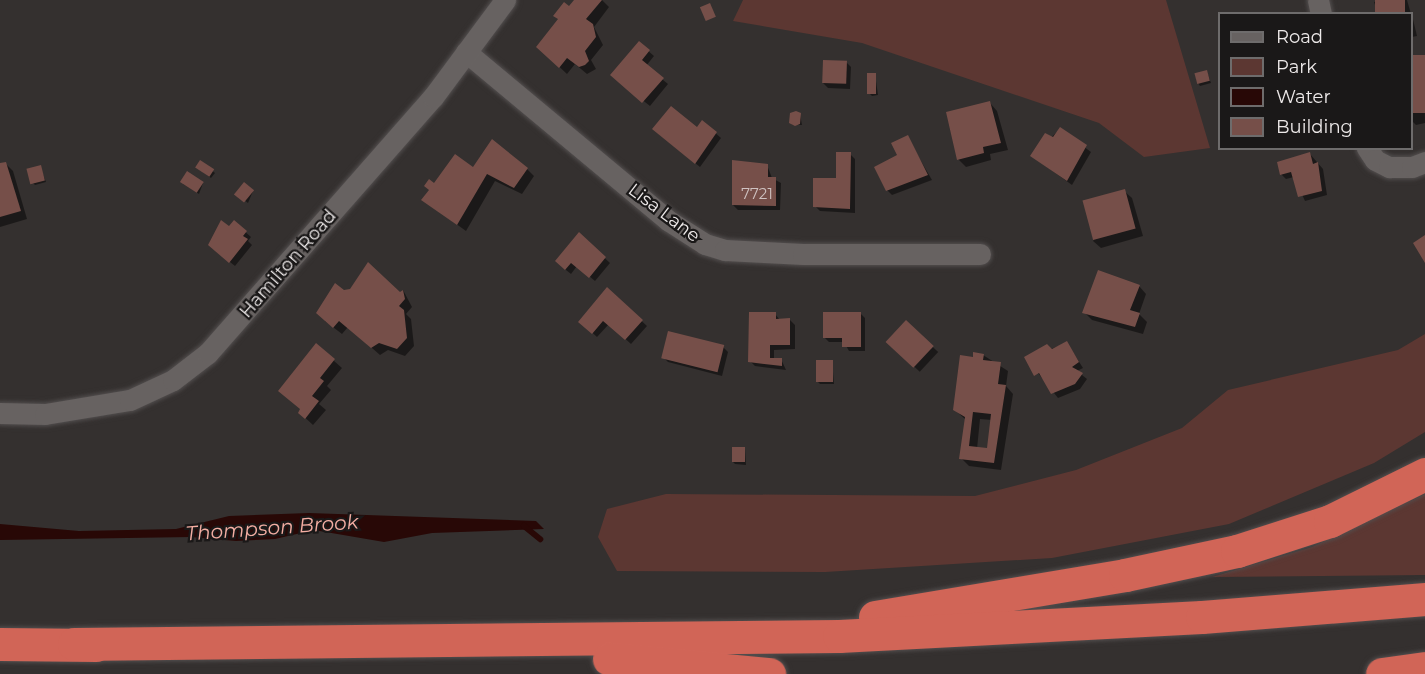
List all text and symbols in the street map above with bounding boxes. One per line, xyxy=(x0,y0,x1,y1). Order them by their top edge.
legend xyxy=(1218,12,1413,150)
text: Road xyxy=(1276,26,1323,48)
text: Park xyxy=(1276,56,1317,78)
text: Water xyxy=(1276,86,1331,108)
text: Building xyxy=(1276,116,1353,138)
street label: Lisa Lane xyxy=(624,179,704,247)
house number: 7721 xyxy=(741,185,773,203)
street label: Hamilton Road xyxy=(235,206,341,322)
water label: Thompson Brook xyxy=(185,510,359,546)

